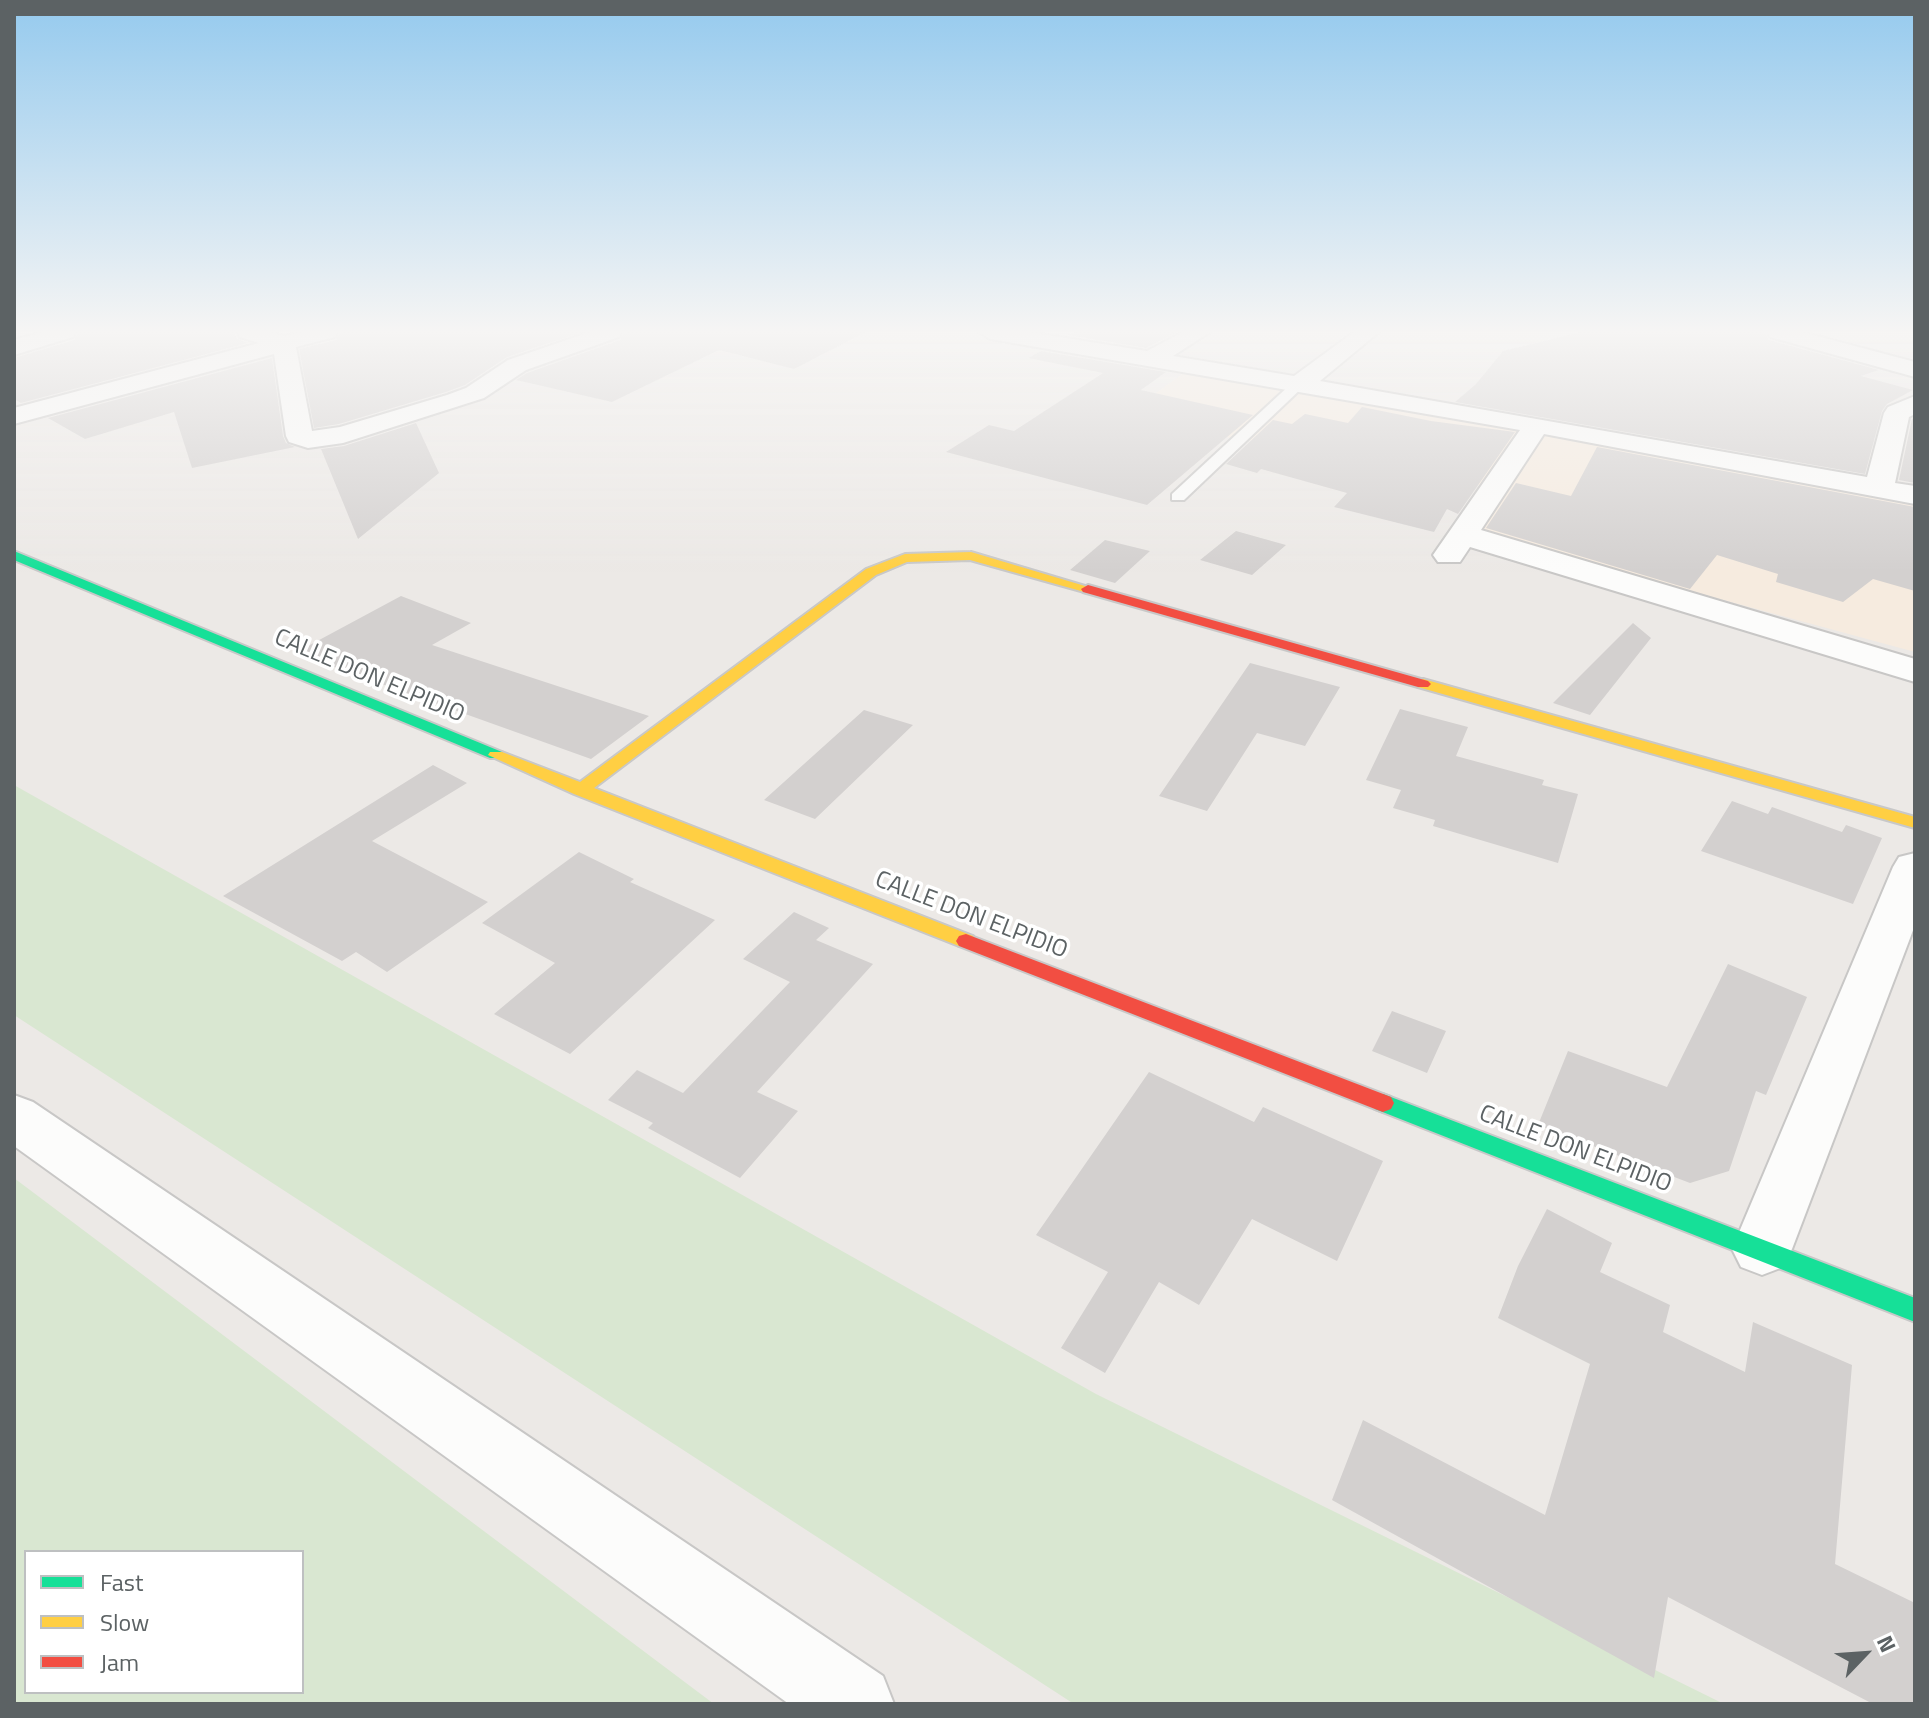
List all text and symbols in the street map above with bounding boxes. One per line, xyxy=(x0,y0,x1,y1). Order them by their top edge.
street label: CALLE DON ELPIDIO xyxy=(270,624,468,730)
street label: CALLE DON ELPIDIO xyxy=(871,866,1071,966)
street label: CALLE DON ELPIDIO xyxy=(1475,1100,1675,1200)
legend xyxy=(24,1550,304,1694)
text: Fast xyxy=(100,1564,143,1600)
text: Slow xyxy=(100,1604,149,1640)
north arrow xyxy=(1825,1614,1905,1694)
text: N xyxy=(1868,1630,1905,1658)
text: Jam xyxy=(100,1644,139,1680)

